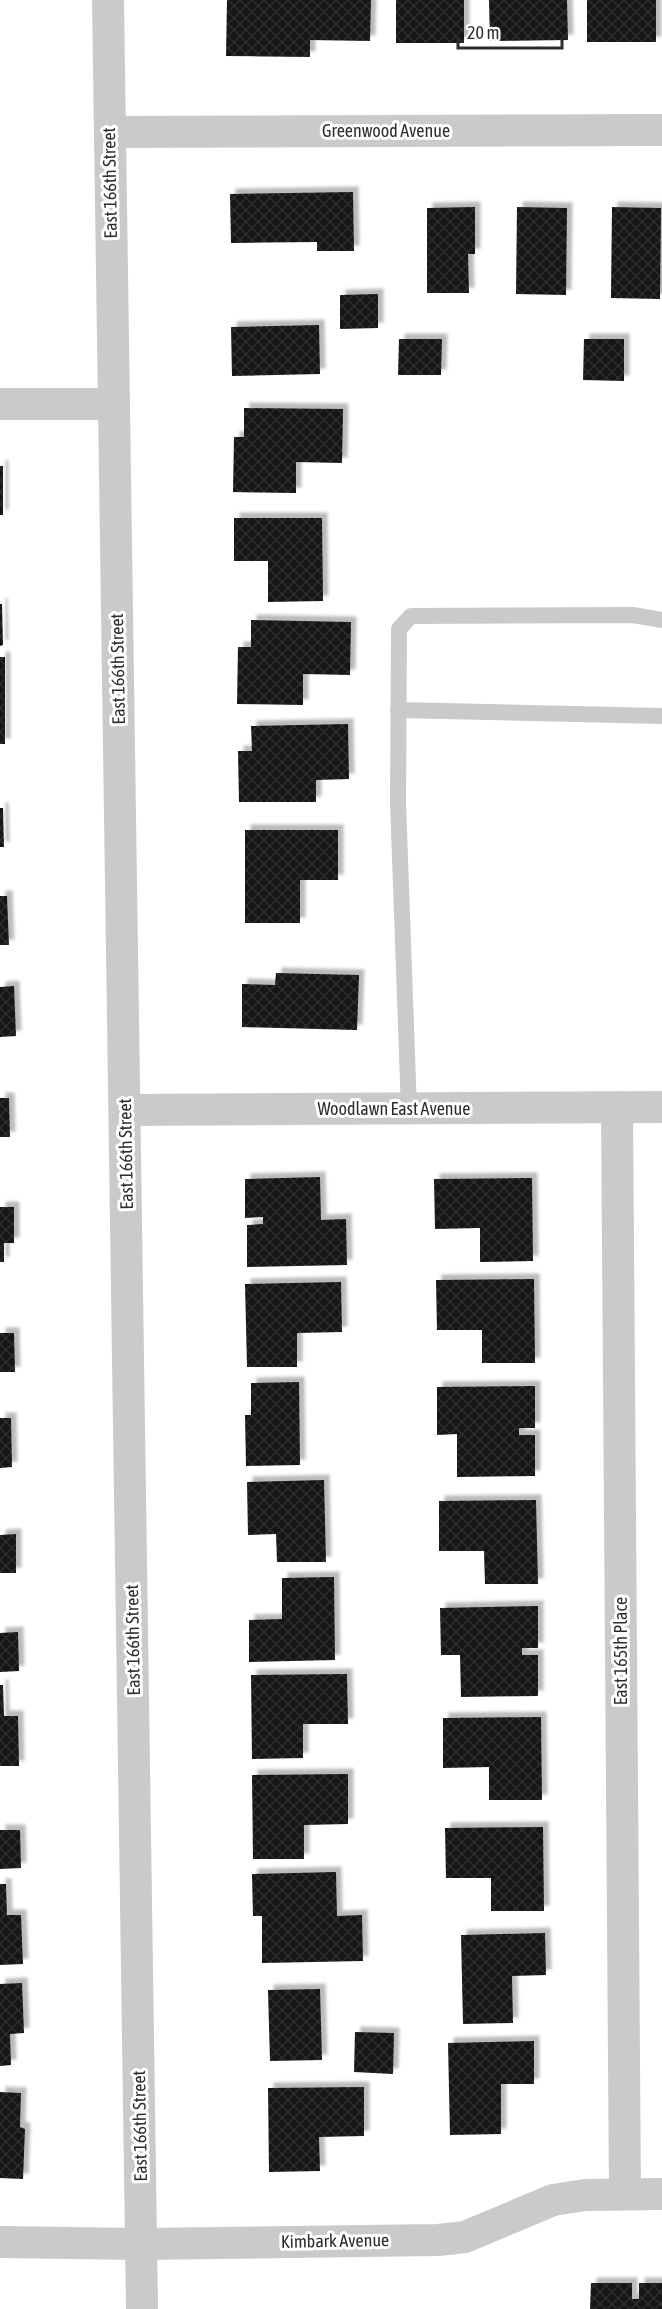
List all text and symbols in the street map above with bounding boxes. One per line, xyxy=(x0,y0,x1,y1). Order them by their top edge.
scale bar xyxy=(458,12,562,50)
text: 20 m xyxy=(467,22,499,43)
street label: Greenwood Avenue xyxy=(322,120,450,141)
street label: East 166th Street xyxy=(98,127,121,239)
street label: East 166th Street xyxy=(106,613,129,725)
street label: East 166th Street xyxy=(114,1098,137,1210)
street label: Woodlawn East Avenue xyxy=(318,1098,470,1119)
street label: East 166th Street xyxy=(121,1584,144,1696)
street label: East 165th Place xyxy=(610,1597,631,1705)
street label: East 166th Street xyxy=(128,2070,151,2182)
street label: Kimbark Avenue xyxy=(281,2229,389,2252)

